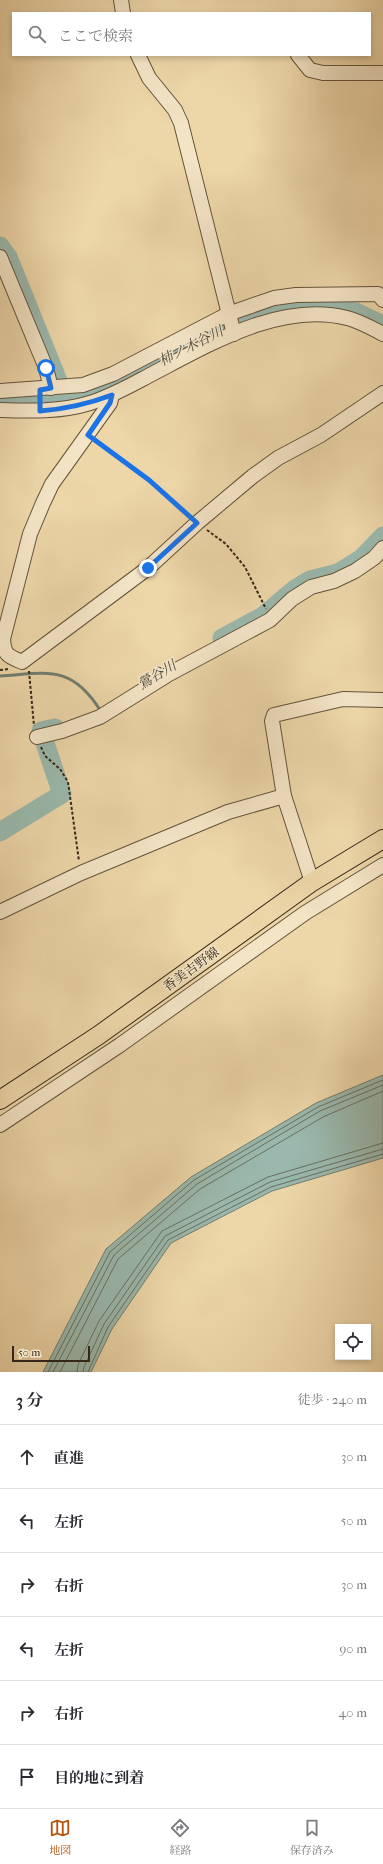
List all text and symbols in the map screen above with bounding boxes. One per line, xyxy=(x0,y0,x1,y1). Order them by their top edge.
search box xyxy=(12,12,371,56)
icon: search xyxy=(26,23,48,45)
text: ここで検索 xyxy=(58,27,133,45)
water label: 柿ノ木谷川 xyxy=(156,322,228,369)
route start xyxy=(37,359,55,377)
route end xyxy=(139,559,157,577)
water label: 鶯谷川 xyxy=(135,656,181,693)
street label: 香美吉野線 xyxy=(160,944,222,994)
map controls xyxy=(335,1324,371,1360)
button: locate xyxy=(335,1324,371,1360)
scale bar xyxy=(12,1344,90,1363)
text: 50 m xyxy=(18,1346,40,1359)
text: 3 分 xyxy=(16,1390,44,1410)
text: 徒歩 · 240 m xyxy=(298,1392,367,1407)
icon: ahead xyxy=(16,1446,38,1468)
text: 直進 xyxy=(54,1449,84,1467)
text: 30 m xyxy=(341,1449,367,1464)
icon: left xyxy=(16,1510,38,1532)
text: 左折 xyxy=(54,1513,84,1531)
text: 50 m xyxy=(341,1513,367,1528)
icon: right xyxy=(16,1574,38,1596)
text: 右折 xyxy=(54,1577,84,1595)
text: 30 m xyxy=(341,1577,367,1592)
icon: left xyxy=(16,1638,38,1660)
text: 左折 xyxy=(54,1641,84,1659)
text: 90 m xyxy=(339,1641,367,1656)
icon: right xyxy=(16,1702,38,1724)
text: 右折 xyxy=(54,1705,84,1723)
text: 40 m xyxy=(339,1705,367,1720)
icon: arrive xyxy=(16,1766,38,1788)
text: 目的地に到着 xyxy=(54,1769,144,1787)
tab: 地図 xyxy=(49,1817,71,1857)
tab: 経路 xyxy=(169,1817,191,1857)
tab: 保存済み xyxy=(290,1817,334,1857)

